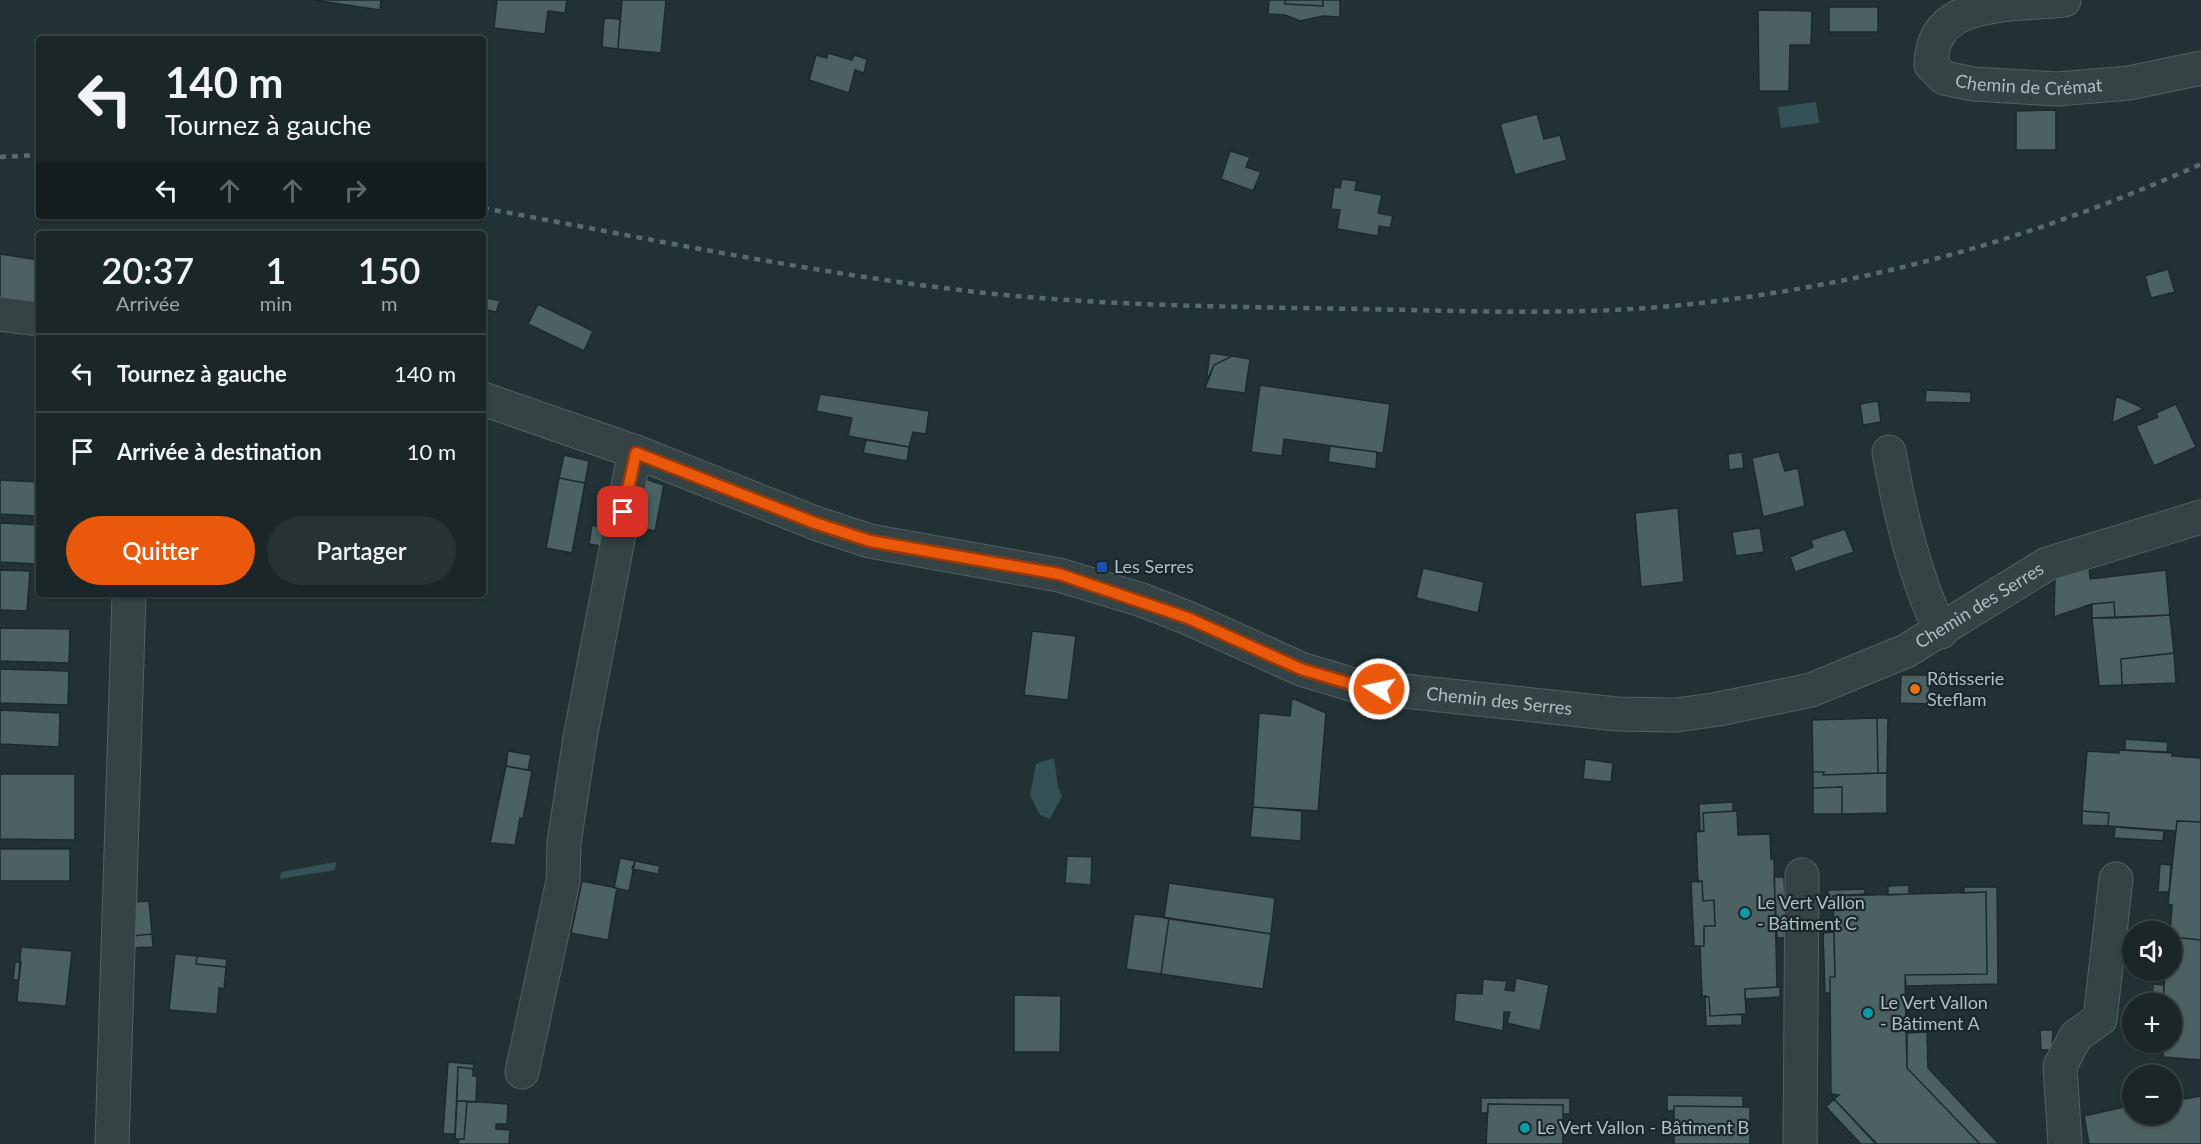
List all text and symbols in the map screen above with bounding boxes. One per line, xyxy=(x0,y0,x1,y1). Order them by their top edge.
text: 140 m xyxy=(165,57,283,107)
icon: left xyxy=(66,60,144,138)
street label: Chemin de Crémat xyxy=(1953,69,2104,99)
text: Tournez à gauche xyxy=(165,108,371,141)
icon: left xyxy=(150,174,183,207)
icon: ahead xyxy=(213,174,246,207)
icon: ahead xyxy=(276,174,309,207)
icon: right xyxy=(339,174,372,207)
text: 20:37 xyxy=(102,248,194,292)
text: 1 xyxy=(266,248,286,292)
text: 150 xyxy=(358,248,420,292)
text: Arrivée xyxy=(116,291,180,315)
text: min xyxy=(260,291,292,315)
text: m xyxy=(381,291,397,315)
icon: left xyxy=(66,357,99,390)
text: Tournez à gauche xyxy=(117,360,287,387)
text: 140 m xyxy=(394,360,456,387)
icon: arrive xyxy=(66,435,99,468)
text: Arrivée à destination xyxy=(117,438,322,465)
text: 10 m xyxy=(407,438,456,465)
pin xyxy=(597,486,648,537)
icon: arrive xyxy=(606,495,639,528)
button: Quitter xyxy=(66,516,255,585)
button: Partager xyxy=(267,516,456,585)
place label: Les Serres xyxy=(1114,555,1194,577)
street label: Chemin des Serres xyxy=(1911,557,2047,653)
marker: Les Serres xyxy=(1095,560,1109,574)
position arrow xyxy=(1347,657,1411,721)
place label: Rôtisserie Steflam xyxy=(1927,667,2004,710)
street label: Chemin des Serres xyxy=(1425,682,1574,719)
marker: Rôtisserie Steflam xyxy=(1908,682,1922,696)
place label: Le Vert Vallon - Bâtiment C xyxy=(1757,891,1865,934)
marker: Le Vert Vallon - Bâtiment C xyxy=(1738,906,1752,920)
map controls xyxy=(2122,921,2182,1125)
button: sound xyxy=(2122,921,2182,981)
place label: Le Vert Vallon - Bâtiment A xyxy=(1880,991,1988,1034)
button: + xyxy=(2122,993,2182,1053)
marker: Le Vert Vallon - Bâtiment A xyxy=(1861,1006,1875,1020)
button: − xyxy=(2122,1065,2182,1125)
place label: Le Vert Vallon - Bâtiment B xyxy=(1537,1116,1749,1138)
marker: Le Vert Vallon - Bâtiment B xyxy=(1518,1121,1532,1135)

